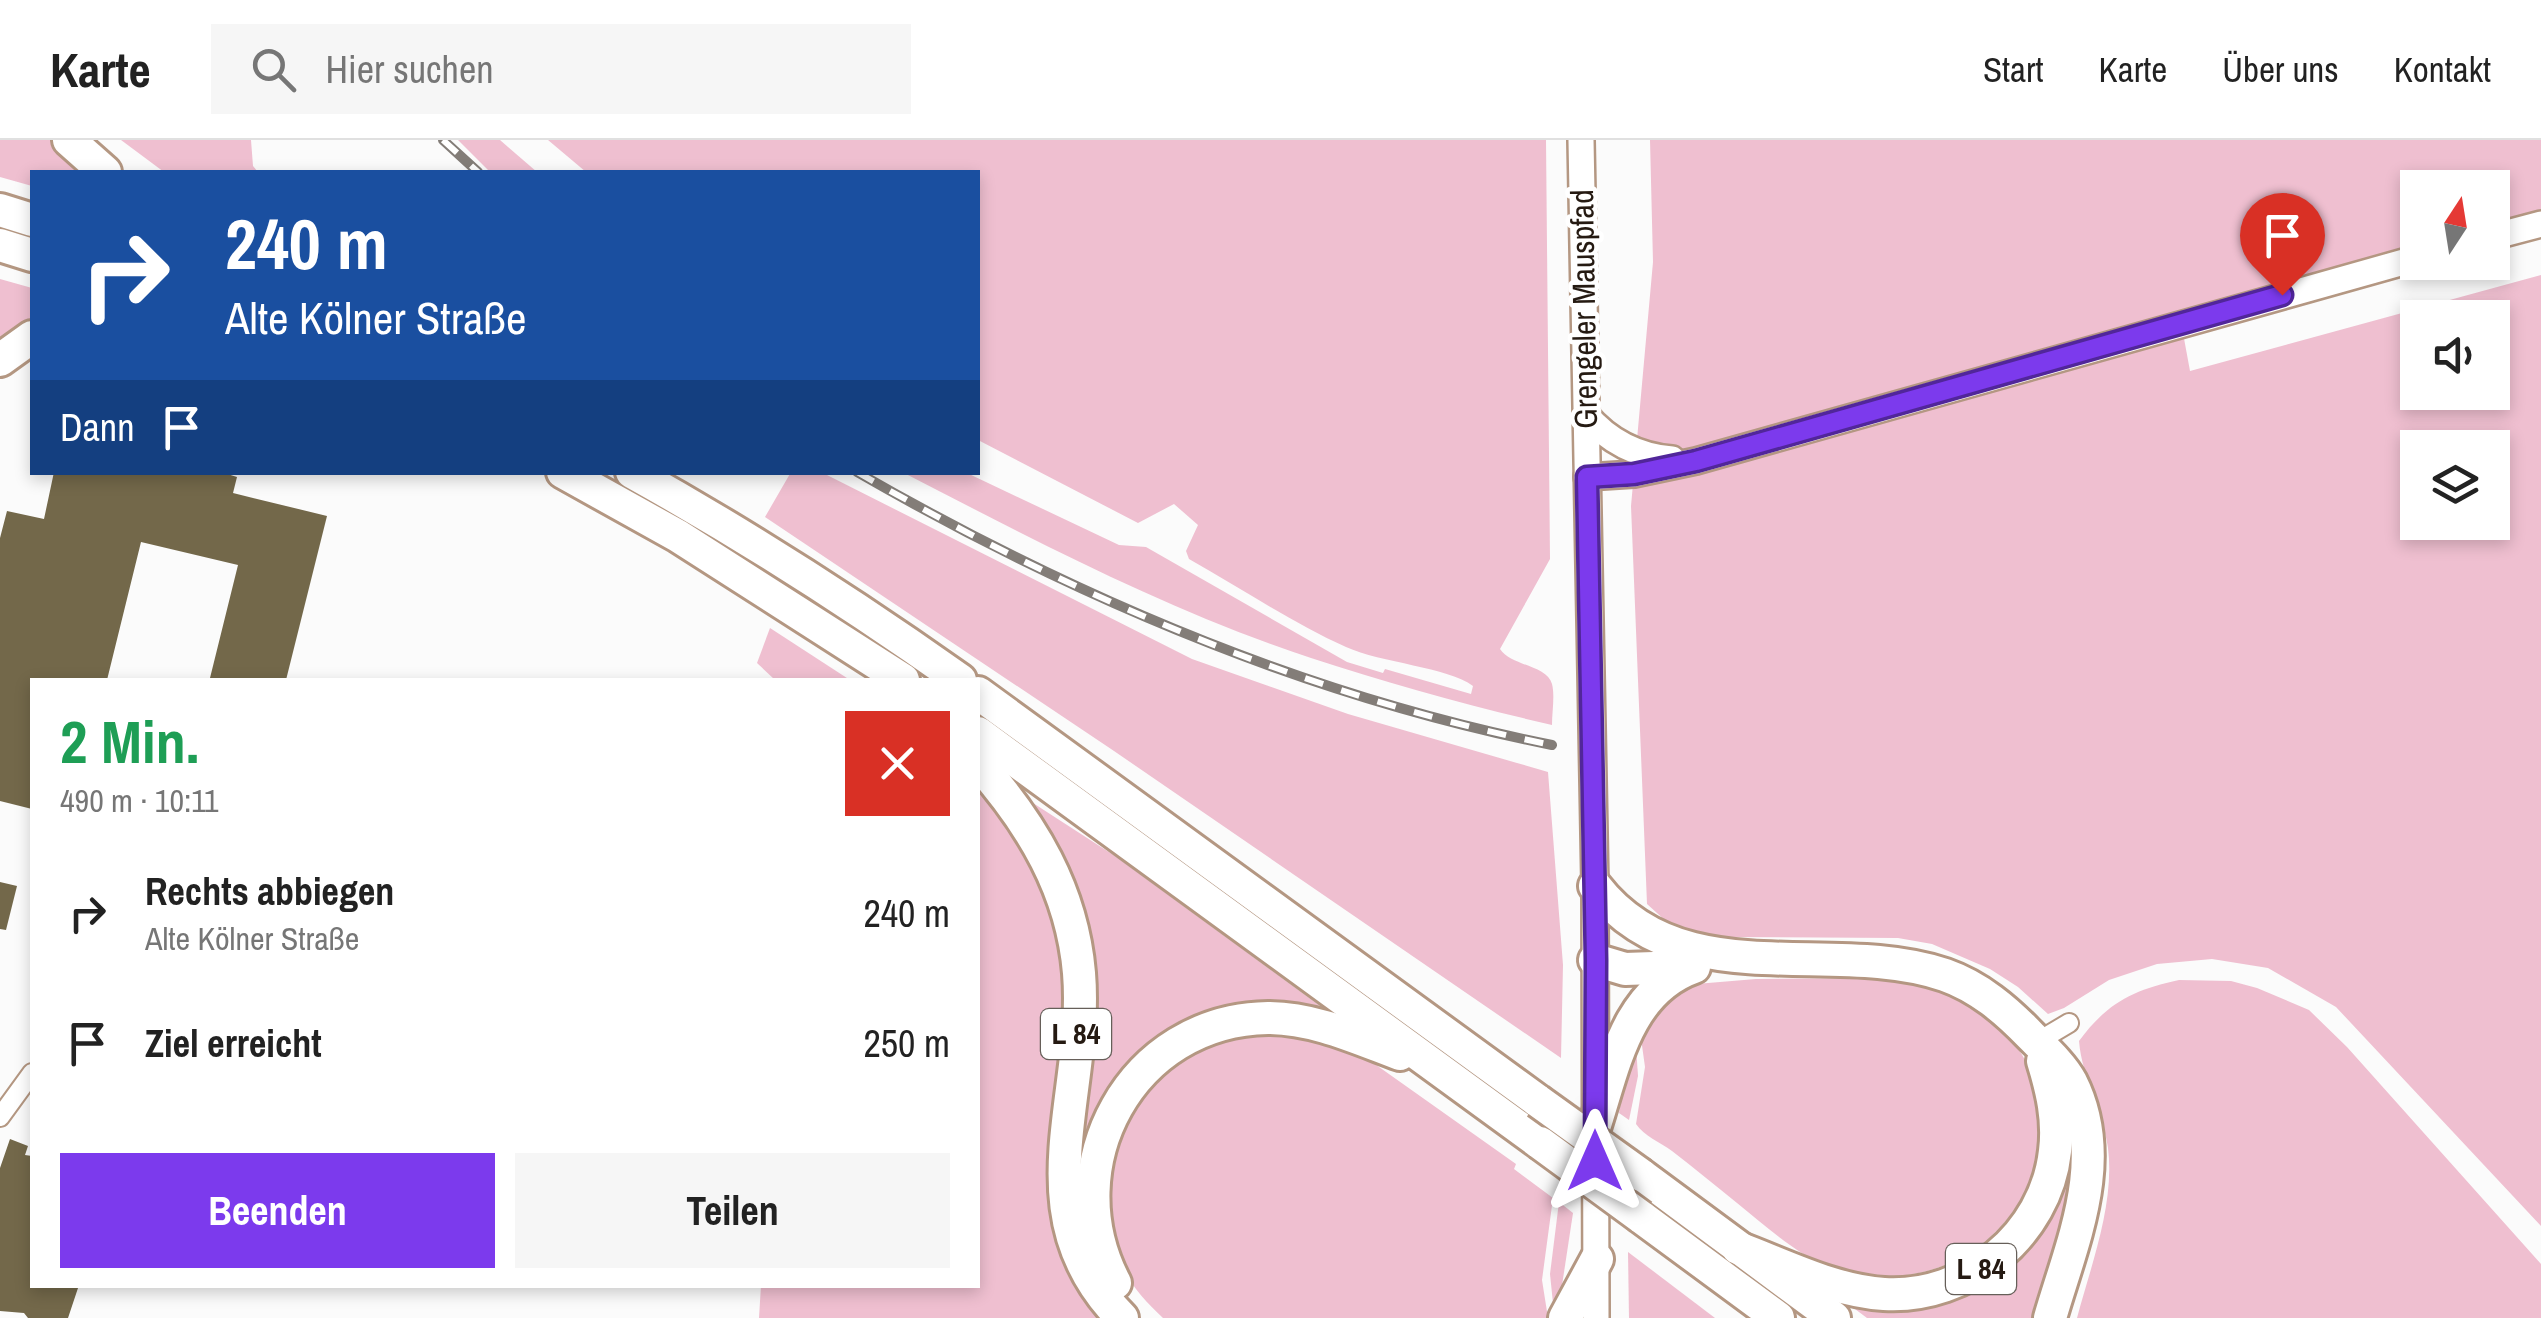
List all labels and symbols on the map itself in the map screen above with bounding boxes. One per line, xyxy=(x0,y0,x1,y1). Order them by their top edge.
north arrow xyxy=(2400,170,2510,280)
street label: Grengeler Mauspfad xyxy=(1560,189,1607,429)
pin xyxy=(2240,193,2325,296)
road number: L 84 xyxy=(1041,1009,1111,1059)
position arrow xyxy=(1543,1109,1647,1213)
road number: L 84 xyxy=(1946,1244,2016,1294)

